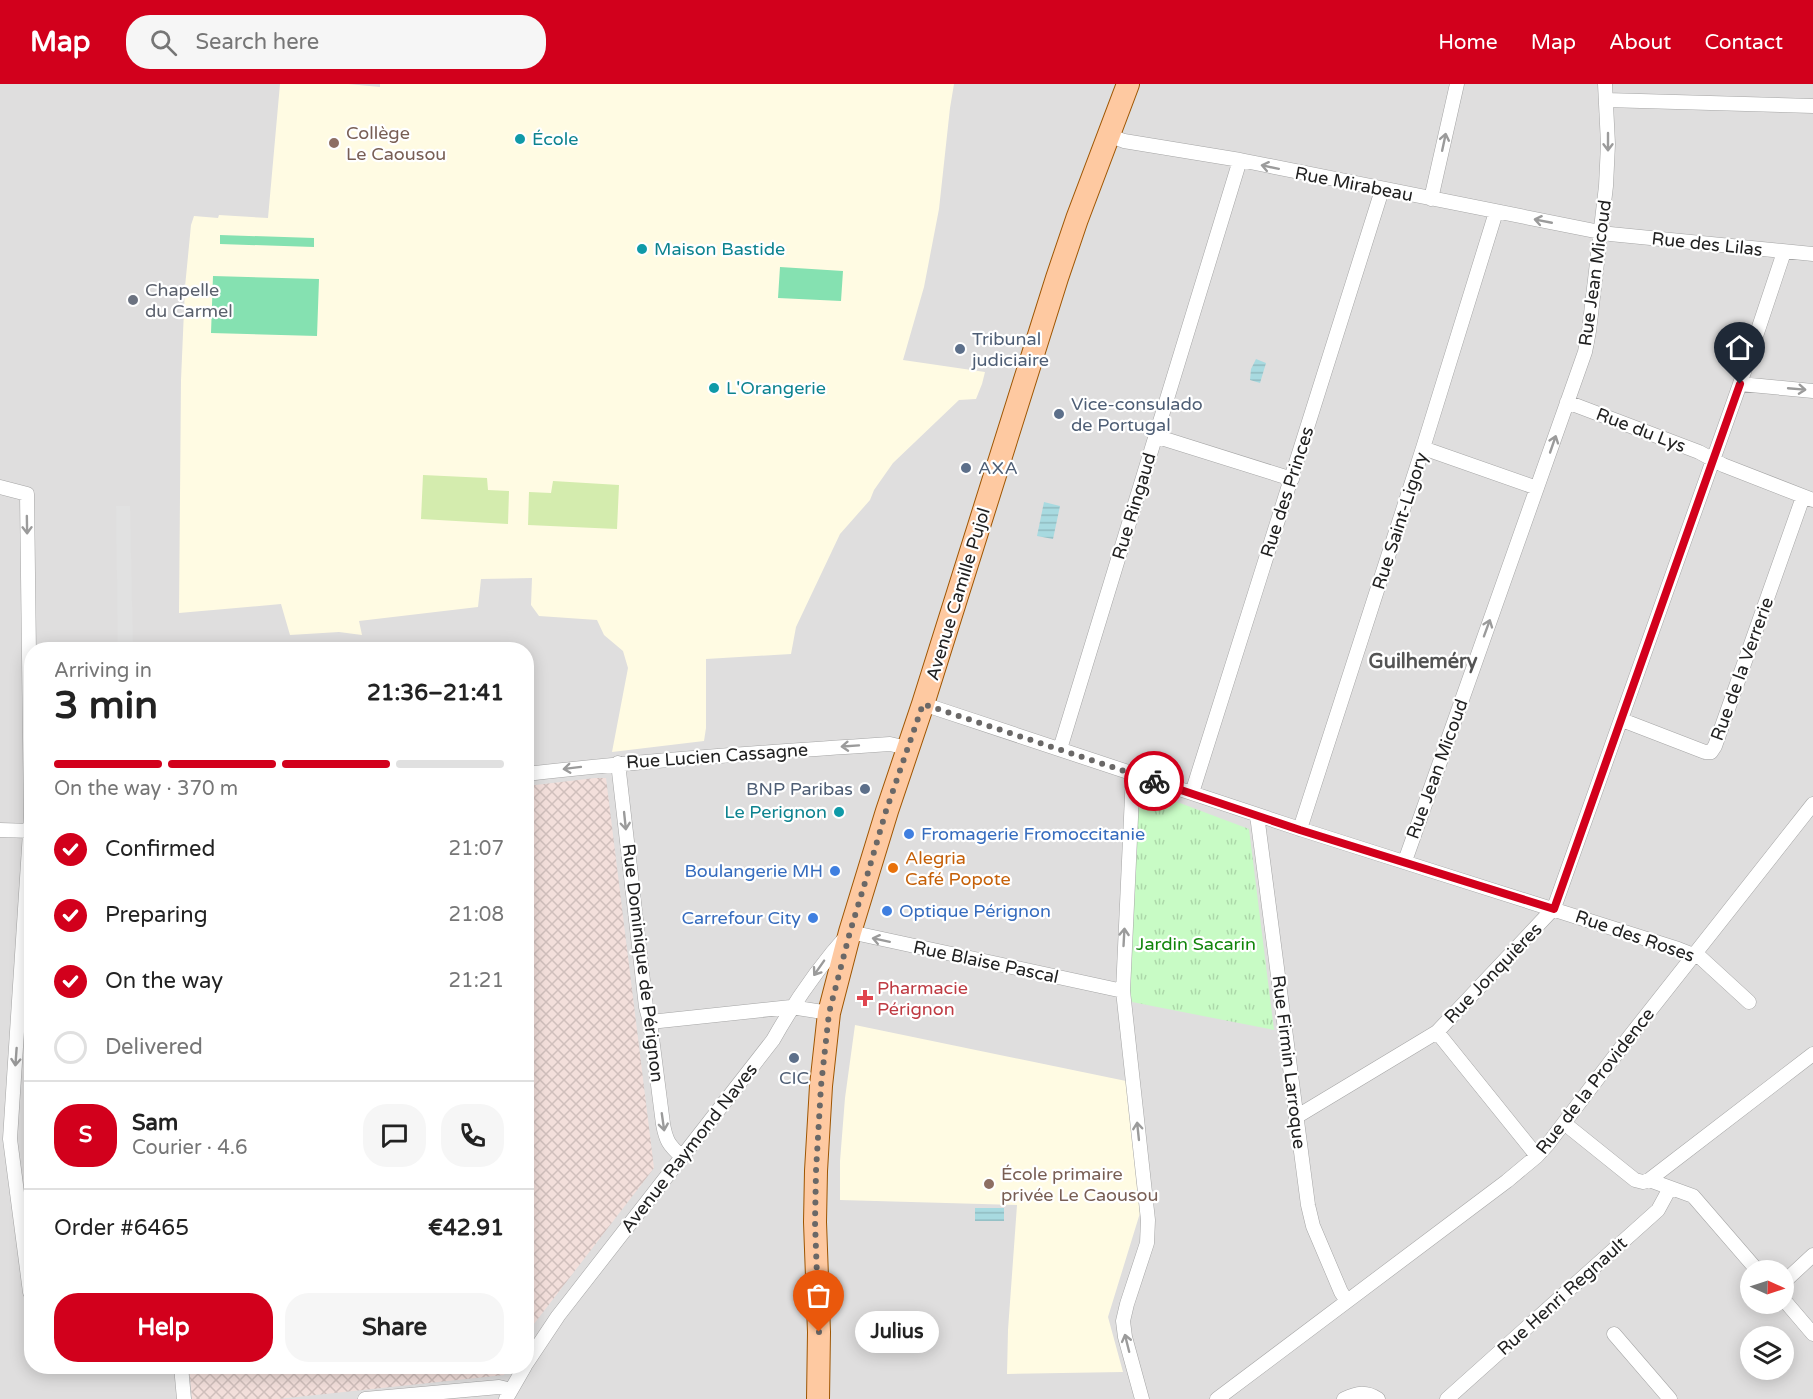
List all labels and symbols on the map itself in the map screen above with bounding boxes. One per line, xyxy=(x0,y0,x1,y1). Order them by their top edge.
place label: Collège Le Caousou xyxy=(346,122,446,165)
place label: École xyxy=(532,128,578,150)
marker: École xyxy=(513,132,527,146)
one-way arrow xyxy=(1602,132,1614,152)
one-way arrow xyxy=(1438,133,1450,152)
marker: Collège Le Caousou xyxy=(327,136,341,150)
one-way arrow xyxy=(1261,160,1280,172)
street label: Rue Mirabeau xyxy=(1293,162,1415,206)
street label: Rue Jean Micoud xyxy=(1574,198,1616,348)
one-way arrow xyxy=(1534,215,1554,226)
street label: Rue des Lilas xyxy=(1650,227,1764,261)
place label: Maison Bastide xyxy=(654,238,785,260)
marker: Maison Bastide xyxy=(635,242,649,256)
place label: Chapelle du Carmel xyxy=(145,279,233,322)
marker: Chapelle du Carmel xyxy=(126,293,140,307)
pin xyxy=(1714,322,1765,384)
place label: Tribunal judiciaire xyxy=(971,328,1049,371)
marker: Tribunal judiciaire xyxy=(953,342,967,356)
place label: L'Orangerie xyxy=(726,377,826,399)
marker: L'Orangerie xyxy=(707,381,721,395)
one-way arrow xyxy=(1787,384,1807,395)
place label: Vice-consulado de Portugal xyxy=(1071,393,1203,436)
street label: Rue du Lys xyxy=(1593,403,1689,457)
marker: Vice-consulado de Portugal xyxy=(1052,407,1066,421)
street label: Rue des Princes xyxy=(1256,424,1318,560)
one-way arrow xyxy=(1548,435,1559,454)
street label: Rue Saint-Ligory xyxy=(1367,449,1433,592)
street label: Rue Ringaud xyxy=(1107,450,1161,562)
place label: AXA xyxy=(978,457,1018,479)
marker: AXA xyxy=(959,461,973,475)
street label: Avenue Camille Pujol xyxy=(921,505,995,683)
one-way arrow xyxy=(21,514,33,534)
street label: Rue de la Verrerie xyxy=(1706,594,1778,744)
one-way arrow xyxy=(1483,619,1494,638)
district label: Guilheméry xyxy=(1369,650,1478,674)
street label: Rue Jean Micoud xyxy=(1401,696,1473,842)
street label: Rue Lucien Cassagne xyxy=(625,739,809,773)
one-way arrow xyxy=(840,741,860,752)
courier xyxy=(1124,751,1184,811)
one-way arrow xyxy=(563,763,583,774)
place label: BNP Paribas xyxy=(746,778,853,800)
marker: BNP Paribas xyxy=(858,782,872,796)
place label: Le Perignon xyxy=(724,801,827,823)
marker: Le Perignon xyxy=(832,805,846,819)
one-way arrow xyxy=(620,811,631,831)
place label: Fromagerie Fromoccitanie xyxy=(921,823,1145,845)
marker: Fromagerie Fromoccitanie xyxy=(902,827,916,841)
street label: Rue Dominique de Pérignon xyxy=(617,842,669,1084)
place label: Alegria Café Popote xyxy=(905,847,1011,890)
place label: Boulangerie MH xyxy=(684,860,823,882)
marker: Alegria Café Popote xyxy=(886,861,900,875)
marker: Boulangerie MH xyxy=(828,864,842,878)
place label: Optique Pérignon xyxy=(899,900,1051,922)
marker: Optique Pérignon xyxy=(880,904,894,918)
street label: Rue des Roses xyxy=(1572,905,1698,967)
place label: Carrefour City xyxy=(681,907,801,929)
marker: Carrefour City xyxy=(806,911,820,925)
street label: Rue Jonquières xyxy=(1439,918,1547,1028)
one-way arrow xyxy=(1119,927,1130,947)
one-way arrow xyxy=(872,933,891,945)
park label: Jardin Sacarin xyxy=(1136,933,1256,955)
street label: Rue Blaise Pascal xyxy=(911,936,1061,988)
one-way arrow xyxy=(813,960,825,976)
street label: Rue Firmin Larroque xyxy=(1267,974,1311,1150)
place label: Pharmacie Pérignon xyxy=(877,977,968,1020)
marker: Pharmacie Pérignon xyxy=(858,991,872,1005)
street label: Rue de la Providence xyxy=(1531,1003,1659,1159)
one-way arrow xyxy=(11,1047,22,1067)
marker: CIC xyxy=(787,1051,801,1065)
street label: Avenue Raymond Naves xyxy=(616,1059,762,1237)
place label: CIC xyxy=(779,1067,809,1089)
one-way arrow xyxy=(658,1112,669,1132)
one-way arrow xyxy=(1133,1122,1144,1142)
place label: École primaire privée Le Caousou xyxy=(1001,1163,1159,1206)
marker: École primaire privée Le Caousou xyxy=(982,1177,996,1191)
street label: Rue Henri Regnault xyxy=(1493,1232,1631,1360)
north arrow xyxy=(1740,1260,1794,1314)
pin xyxy=(793,1270,844,1332)
callout: Julius xyxy=(855,1311,939,1353)
one-way arrow xyxy=(1121,1333,1132,1353)

